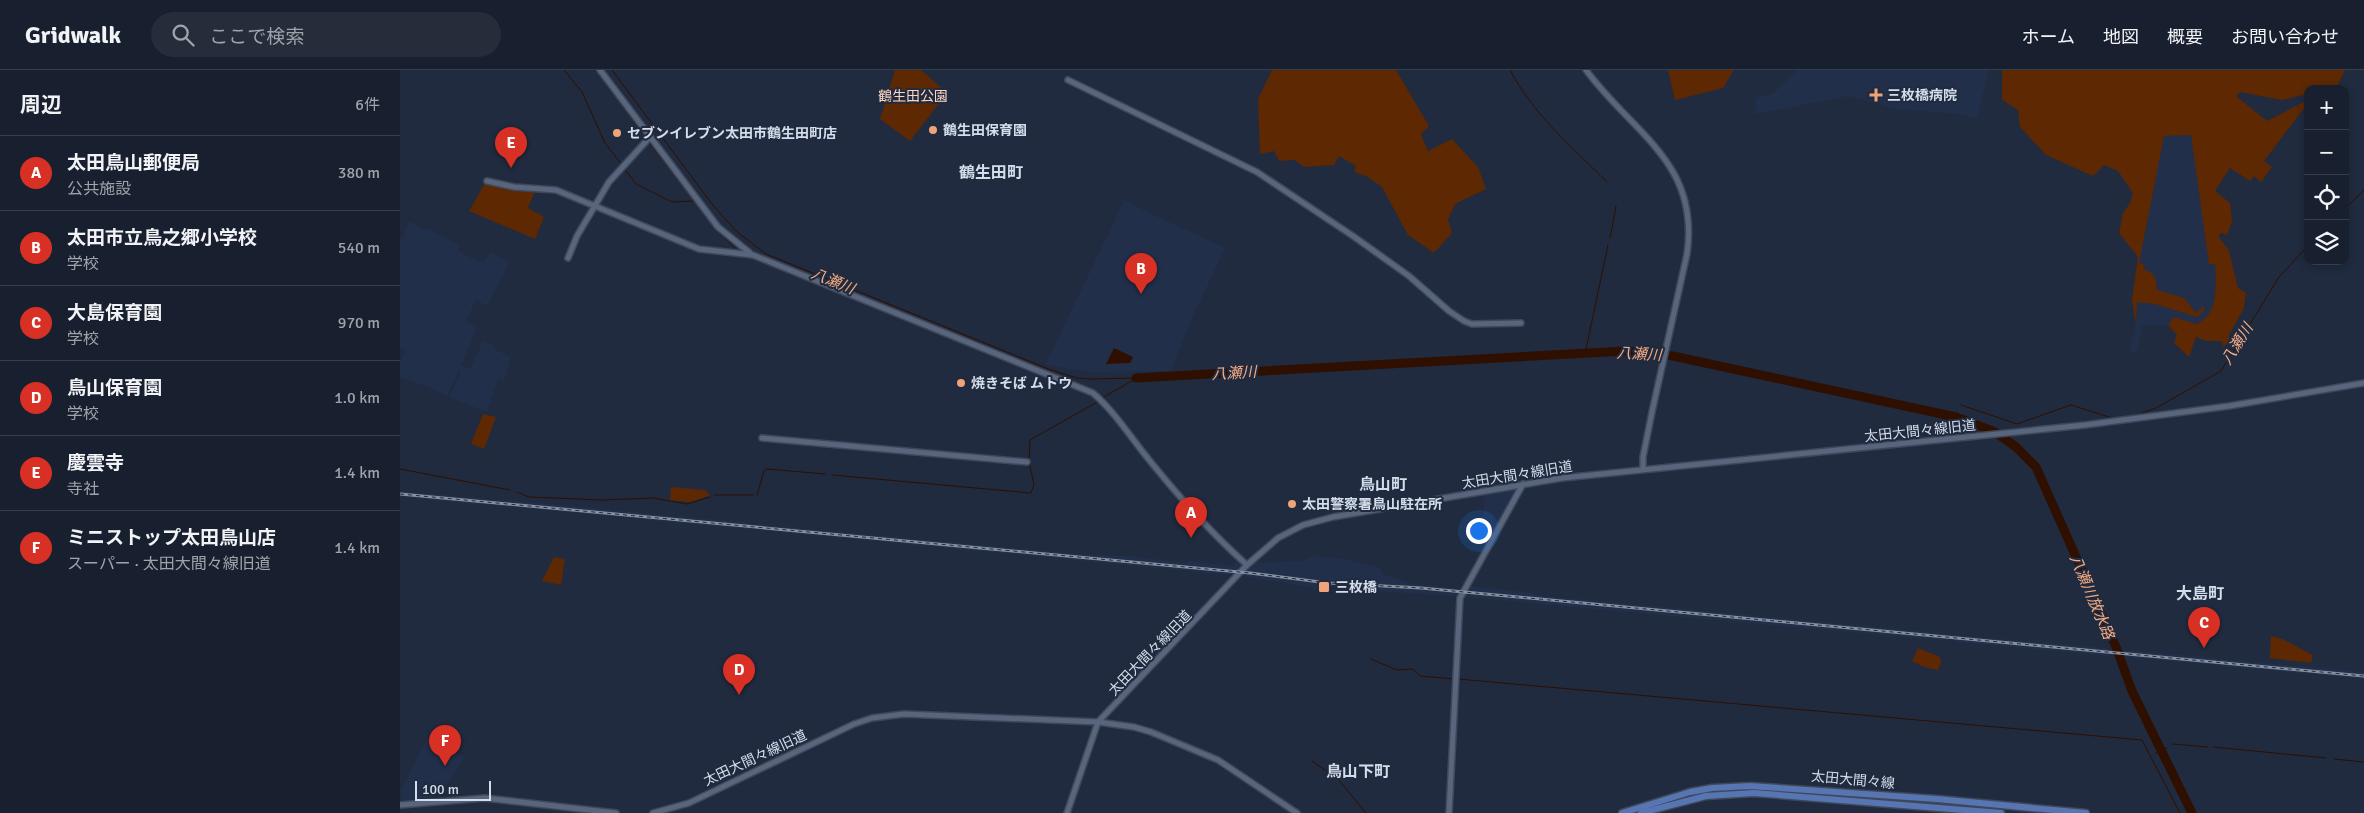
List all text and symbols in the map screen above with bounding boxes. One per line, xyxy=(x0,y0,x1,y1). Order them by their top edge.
search box xyxy=(151,12,501,57)
text: Gridwalk xyxy=(25,20,121,50)
icon: search xyxy=(169,21,197,49)
text: ここで検索 xyxy=(209,25,304,49)
text: ホーム xyxy=(2022,26,2075,48)
text: 地図 xyxy=(2103,26,2139,48)
text: 概要 xyxy=(2167,26,2203,48)
text: お問い合わせ xyxy=(2231,26,2339,48)
map controls xyxy=(2304,85,2349,265)
button: + xyxy=(2304,85,2349,130)
place label: 三枚橋病院 xyxy=(1887,87,1957,104)
park label: 鶴生田公園 xyxy=(878,88,948,105)
marker: 三枚橋病院 xyxy=(1869,88,1883,102)
text: 周辺 xyxy=(20,92,62,118)
text: 6件 xyxy=(355,95,380,115)
place label: 鶴生田保育園 xyxy=(943,122,1027,139)
marker: 鶴生田保育園 xyxy=(927,124,939,136)
place label: セブンイレブン太田市鶴生田町店 xyxy=(627,125,837,142)
pin: E xyxy=(495,127,527,168)
marker: セブンイレブン太田市鶴生田町店 xyxy=(611,127,623,139)
button: − xyxy=(2304,130,2349,175)
text: 太田鳥山郵便局 xyxy=(67,151,200,175)
text: A xyxy=(31,163,41,183)
text: 380 m xyxy=(338,163,380,183)
district label: 鶴生田町 xyxy=(959,163,1023,183)
button: locate xyxy=(2304,175,2349,220)
text: 公共施設 xyxy=(67,179,131,199)
button: layers xyxy=(2304,220,2349,265)
text: 太田市立鳥之郷小学校 xyxy=(67,226,257,250)
text: B xyxy=(31,238,41,258)
text: 540 m xyxy=(338,238,380,258)
pin: B xyxy=(1125,253,1157,294)
text: 学校 xyxy=(67,254,99,274)
water label: 八瀬川 xyxy=(809,264,859,299)
text: 大島保育園 xyxy=(67,301,162,325)
text: C xyxy=(31,313,41,333)
text: 970 m xyxy=(338,313,380,333)
water label: 八瀬川 xyxy=(2217,318,2258,368)
text: 学校 xyxy=(67,329,99,349)
water label: 八瀬川 xyxy=(1616,344,1664,364)
water label: 八瀬川 xyxy=(1211,363,1259,383)
place label: 焼きそば ムトウ xyxy=(971,375,1072,392)
text: 鳥山保育園 xyxy=(67,376,162,400)
marker: 焼きそば ムトウ xyxy=(955,377,967,389)
text: D xyxy=(31,388,41,408)
text: 1.0 km xyxy=(334,388,380,408)
text: 学校 xyxy=(67,404,99,424)
street label: 太田大間々線旧道 xyxy=(1863,417,1977,445)
text: 慶雲寺 xyxy=(67,451,124,475)
street label: 太田大間々線旧道 xyxy=(1460,458,1574,492)
text: E xyxy=(31,463,41,483)
text: 1.4 km xyxy=(334,463,380,483)
district label: 鳥山町 xyxy=(1359,475,1407,495)
text: 寺社 xyxy=(67,479,99,499)
place label: 太田警察署鳥山駐在所 xyxy=(1302,496,1442,513)
pin: A xyxy=(1175,497,1207,538)
marker: 太田警察署鳥山駐在所 xyxy=(1286,498,1298,510)
your location xyxy=(1466,518,1492,544)
text: ミニストップ太田鳥山店 xyxy=(67,526,276,550)
text: F xyxy=(32,538,40,558)
text: 1.4 km xyxy=(334,538,380,558)
water label: 八瀬川放水路 xyxy=(2066,552,2119,644)
text: スーパー · 太田大間々線旧道 xyxy=(67,554,271,574)
place label: 三枚橋 xyxy=(1335,579,1377,596)
marker: 三枚橋 xyxy=(1317,580,1331,594)
district label: 大島町 xyxy=(2176,584,2224,604)
street label: 太田大間々線旧道 xyxy=(1105,607,1195,699)
pin: C xyxy=(2188,607,2220,648)
pin: D xyxy=(723,654,755,695)
pin: F xyxy=(429,725,461,766)
street label: 太田大間々線旧道 xyxy=(701,727,809,789)
district label: 鳥山下町 xyxy=(1326,762,1390,782)
street label: 太田大間々線 xyxy=(1810,768,1896,792)
scale bar xyxy=(415,778,491,801)
text: 100 m xyxy=(422,781,459,798)

